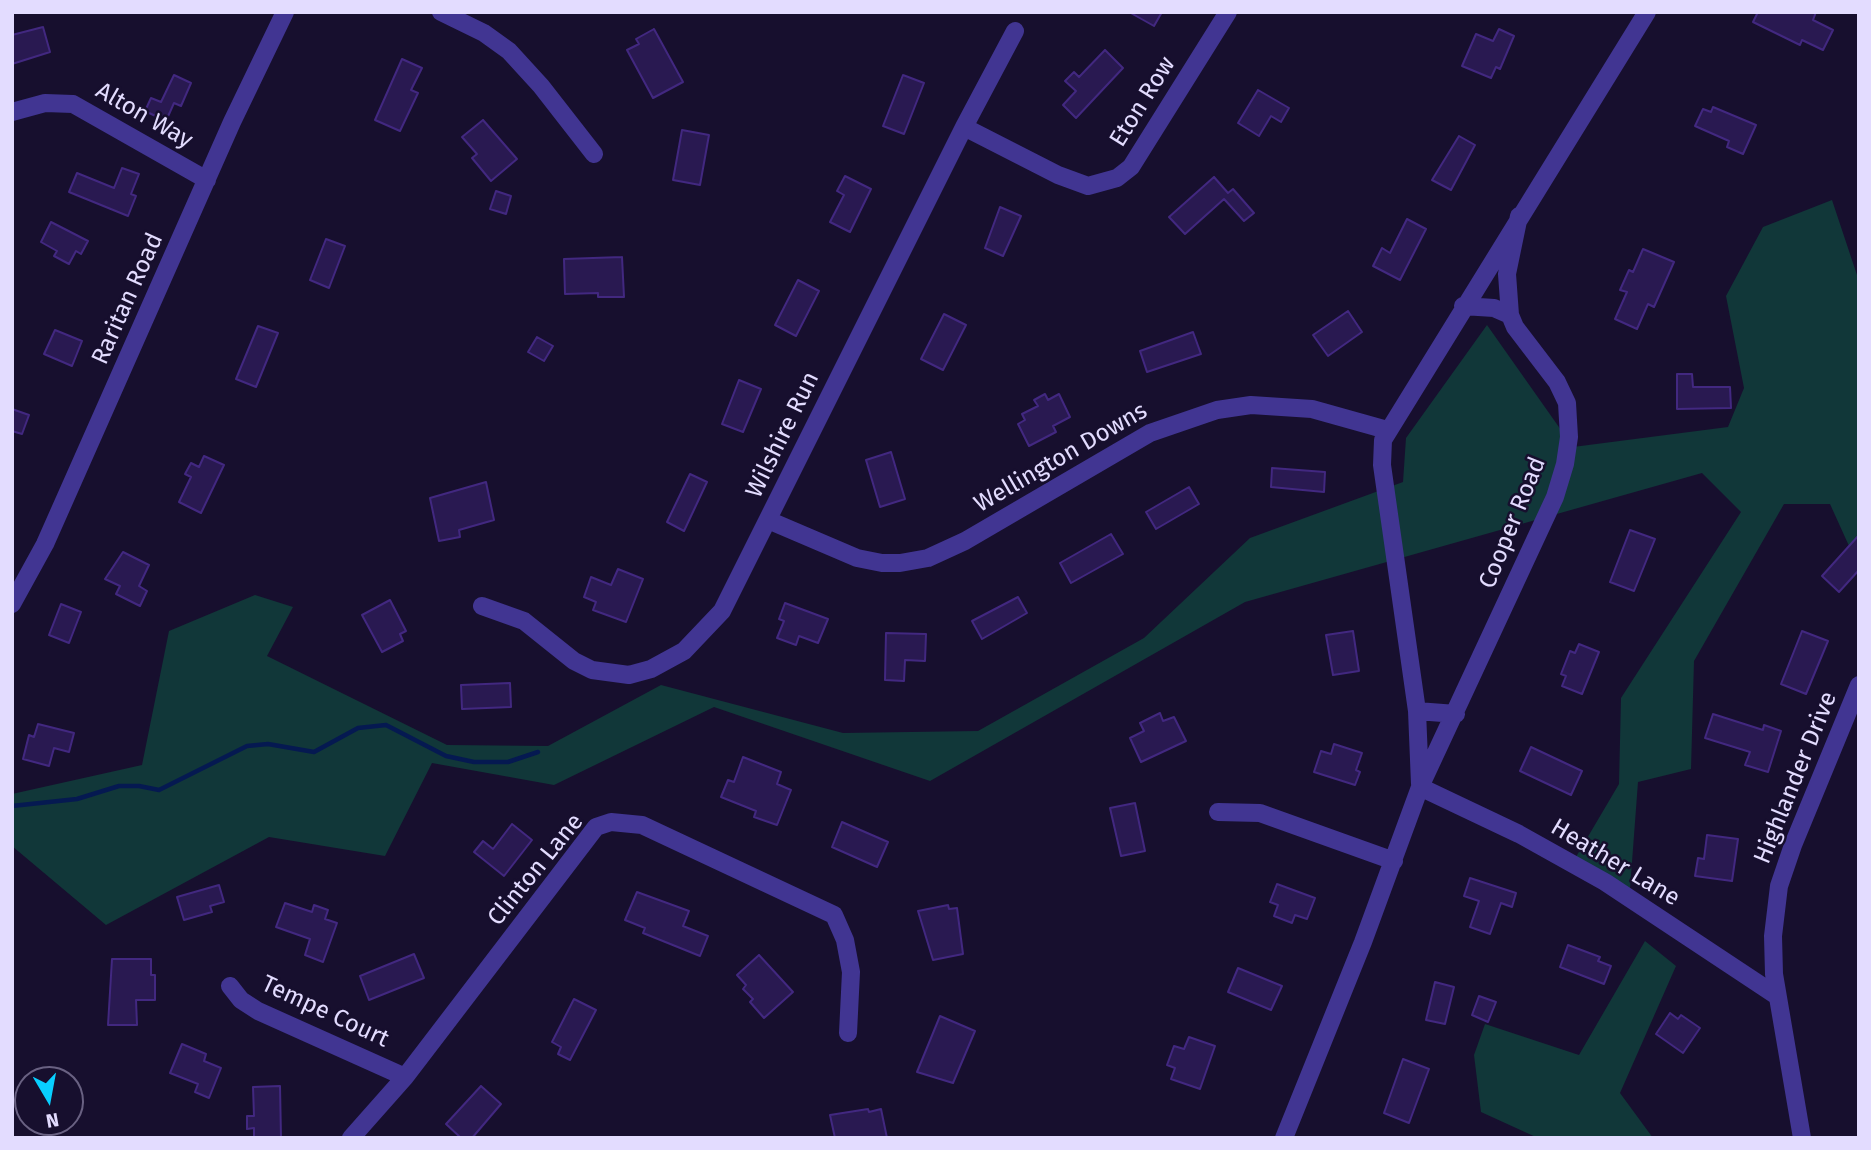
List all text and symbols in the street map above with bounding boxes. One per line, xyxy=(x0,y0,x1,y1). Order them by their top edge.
street label: Eton Row xyxy=(1104,52,1182,152)
street label: Alton Way xyxy=(90,77,198,155)
street label: Raritan Road xyxy=(86,229,170,369)
street label: Wilshire Run xyxy=(740,367,826,503)
street label: Wellington Downs xyxy=(969,397,1153,519)
street label: Cooper Road xyxy=(1474,453,1552,593)
street label: Highlander Drive xyxy=(1748,688,1844,868)
street label: Clinton Lane xyxy=(482,808,590,932)
street label: Heather Lane xyxy=(1545,813,1685,913)
street label: Tempe Court xyxy=(257,970,393,1054)
north arrow xyxy=(14,1066,84,1136)
text: N xyxy=(44,1108,61,1133)

